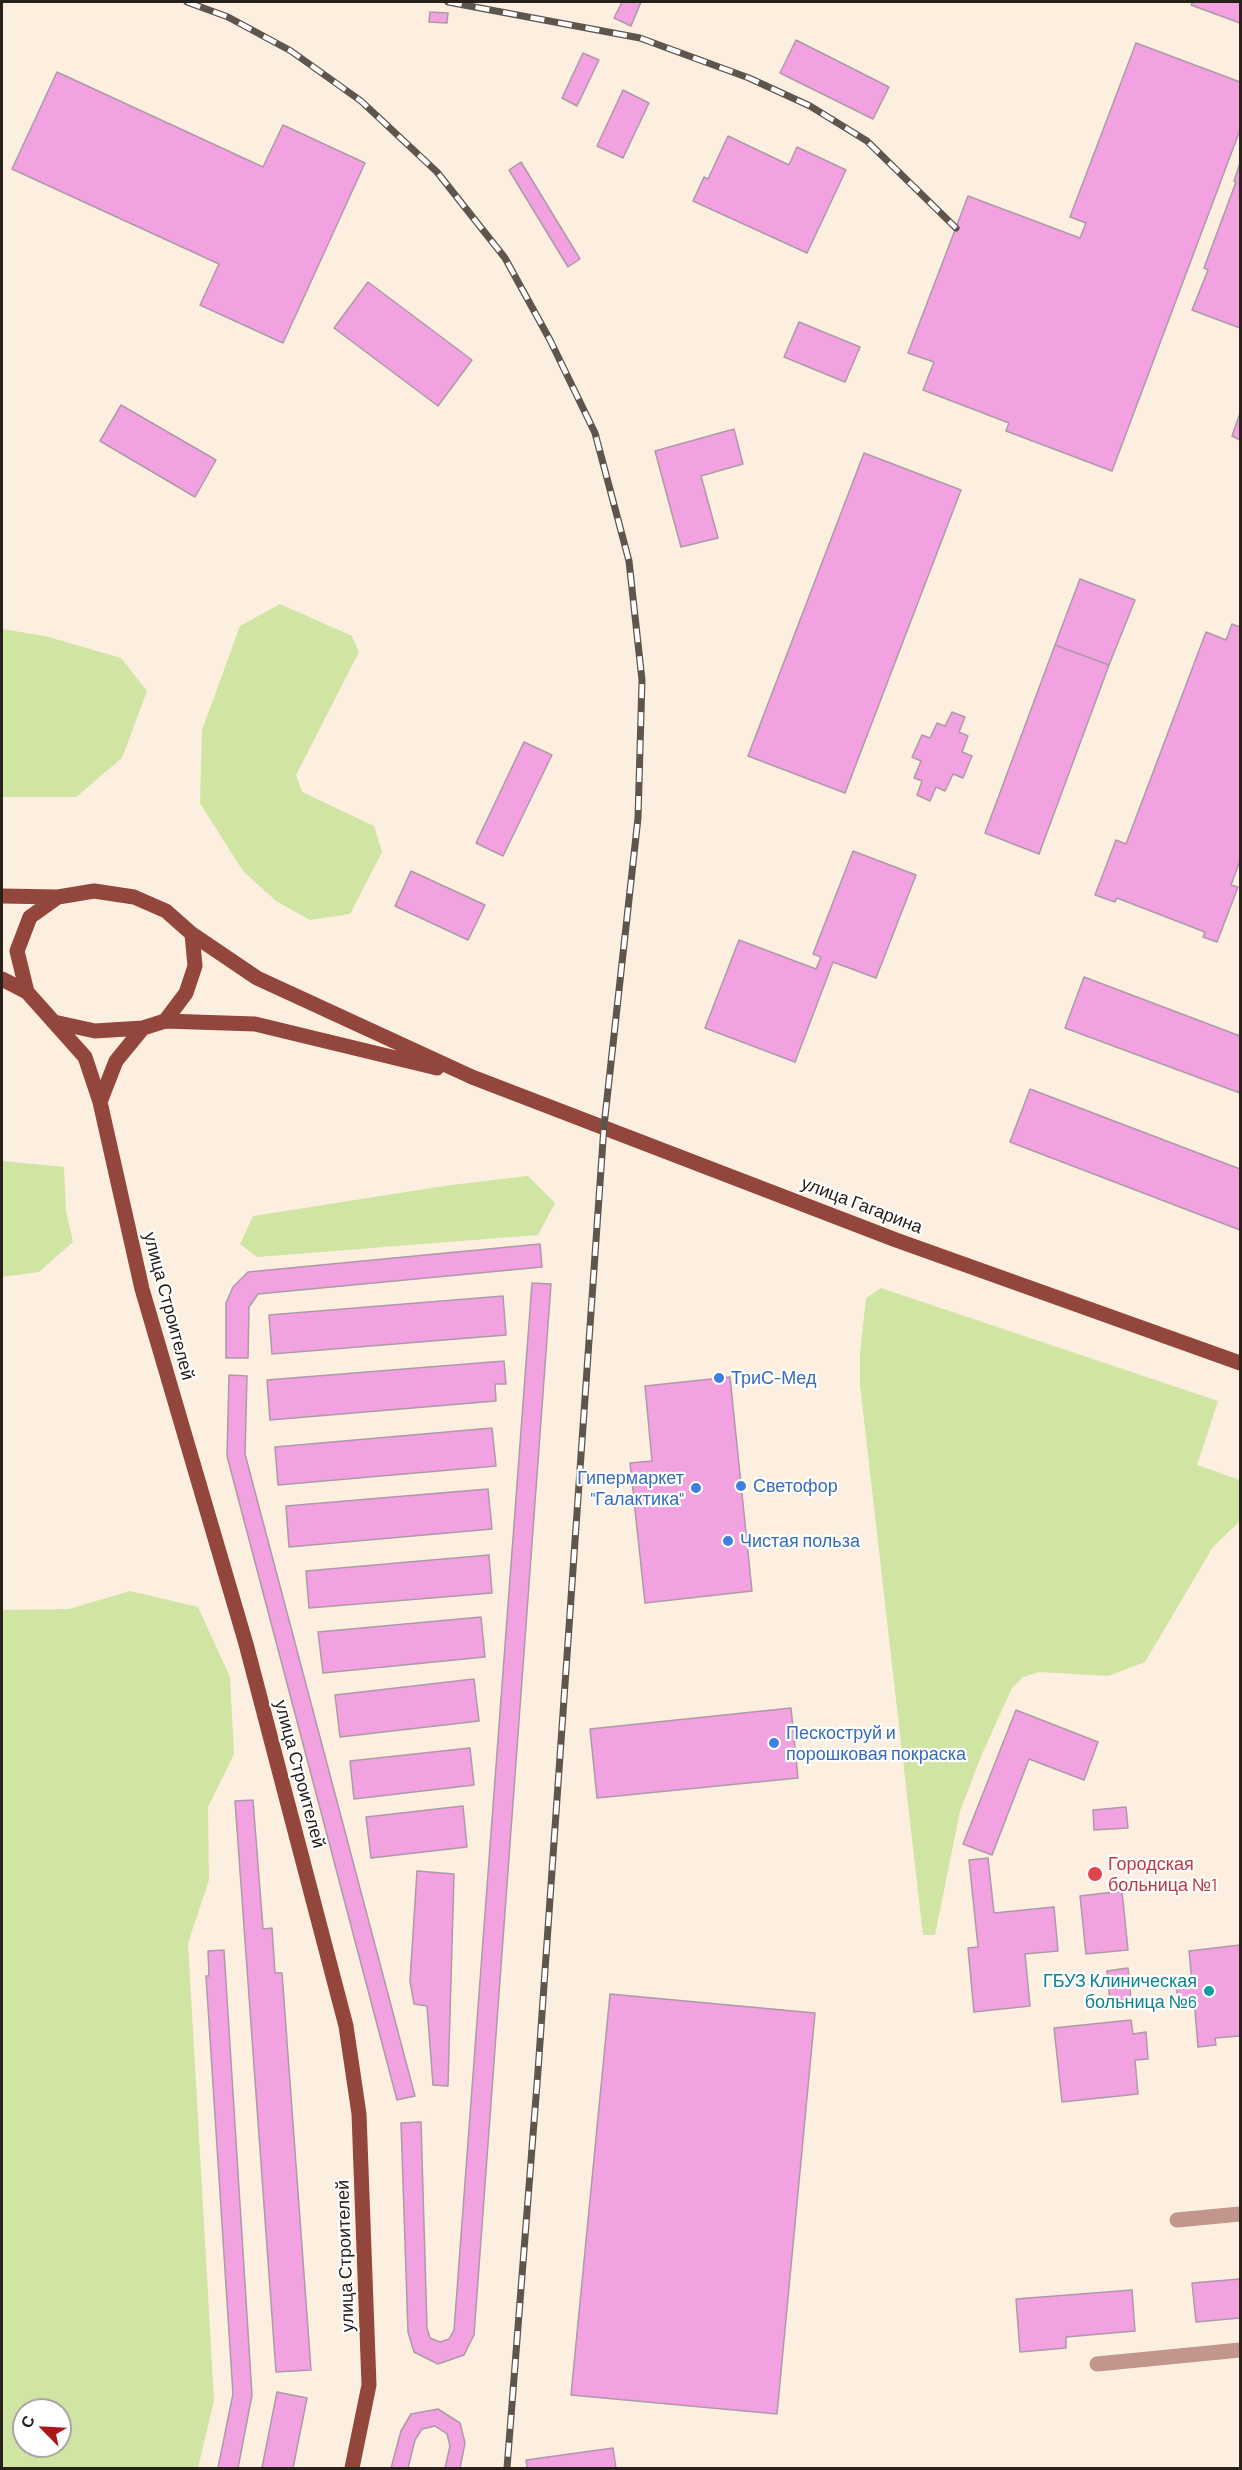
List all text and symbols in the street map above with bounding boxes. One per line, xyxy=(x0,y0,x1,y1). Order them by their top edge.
street label: улица Гагарина xyxy=(798,1172,926,1238)
street label: улица Строителей xyxy=(139,1230,199,1382)
place label: ТриС-Мед xyxy=(731,1367,816,1389)
marker: ТриС-Мед xyxy=(712,1371,726,1385)
place label: Гипермаркет "Галактика" xyxy=(577,1467,684,1510)
place label: Светофор xyxy=(753,1475,838,1497)
marker: Светофор xyxy=(734,1479,748,1493)
marker: Гипермаркет "Галактика" xyxy=(689,1481,703,1495)
place label: Чистая польза xyxy=(740,1530,860,1552)
marker: Чистая польза xyxy=(721,1534,735,1548)
street label: улица Строителей xyxy=(270,1698,330,1850)
place label: Пескоструй и порошковая покраска xyxy=(786,1722,966,1764)
marker: Пескоструй и порошковая покраска xyxy=(767,1736,781,1750)
place label: Городская больница №1 xyxy=(1108,1853,1217,1896)
marker: Городская больница №1 xyxy=(1086,1865,1104,1883)
place label: ГБУЗ Клиническая больница №6 xyxy=(1043,1970,1197,2012)
marker: ГБУЗ Клиническая больница №6 xyxy=(1202,1984,1216,1998)
street label: улица Строителей xyxy=(332,2179,358,2333)
north arrow xyxy=(12,2398,72,2458)
text: С xyxy=(16,2412,38,2430)

